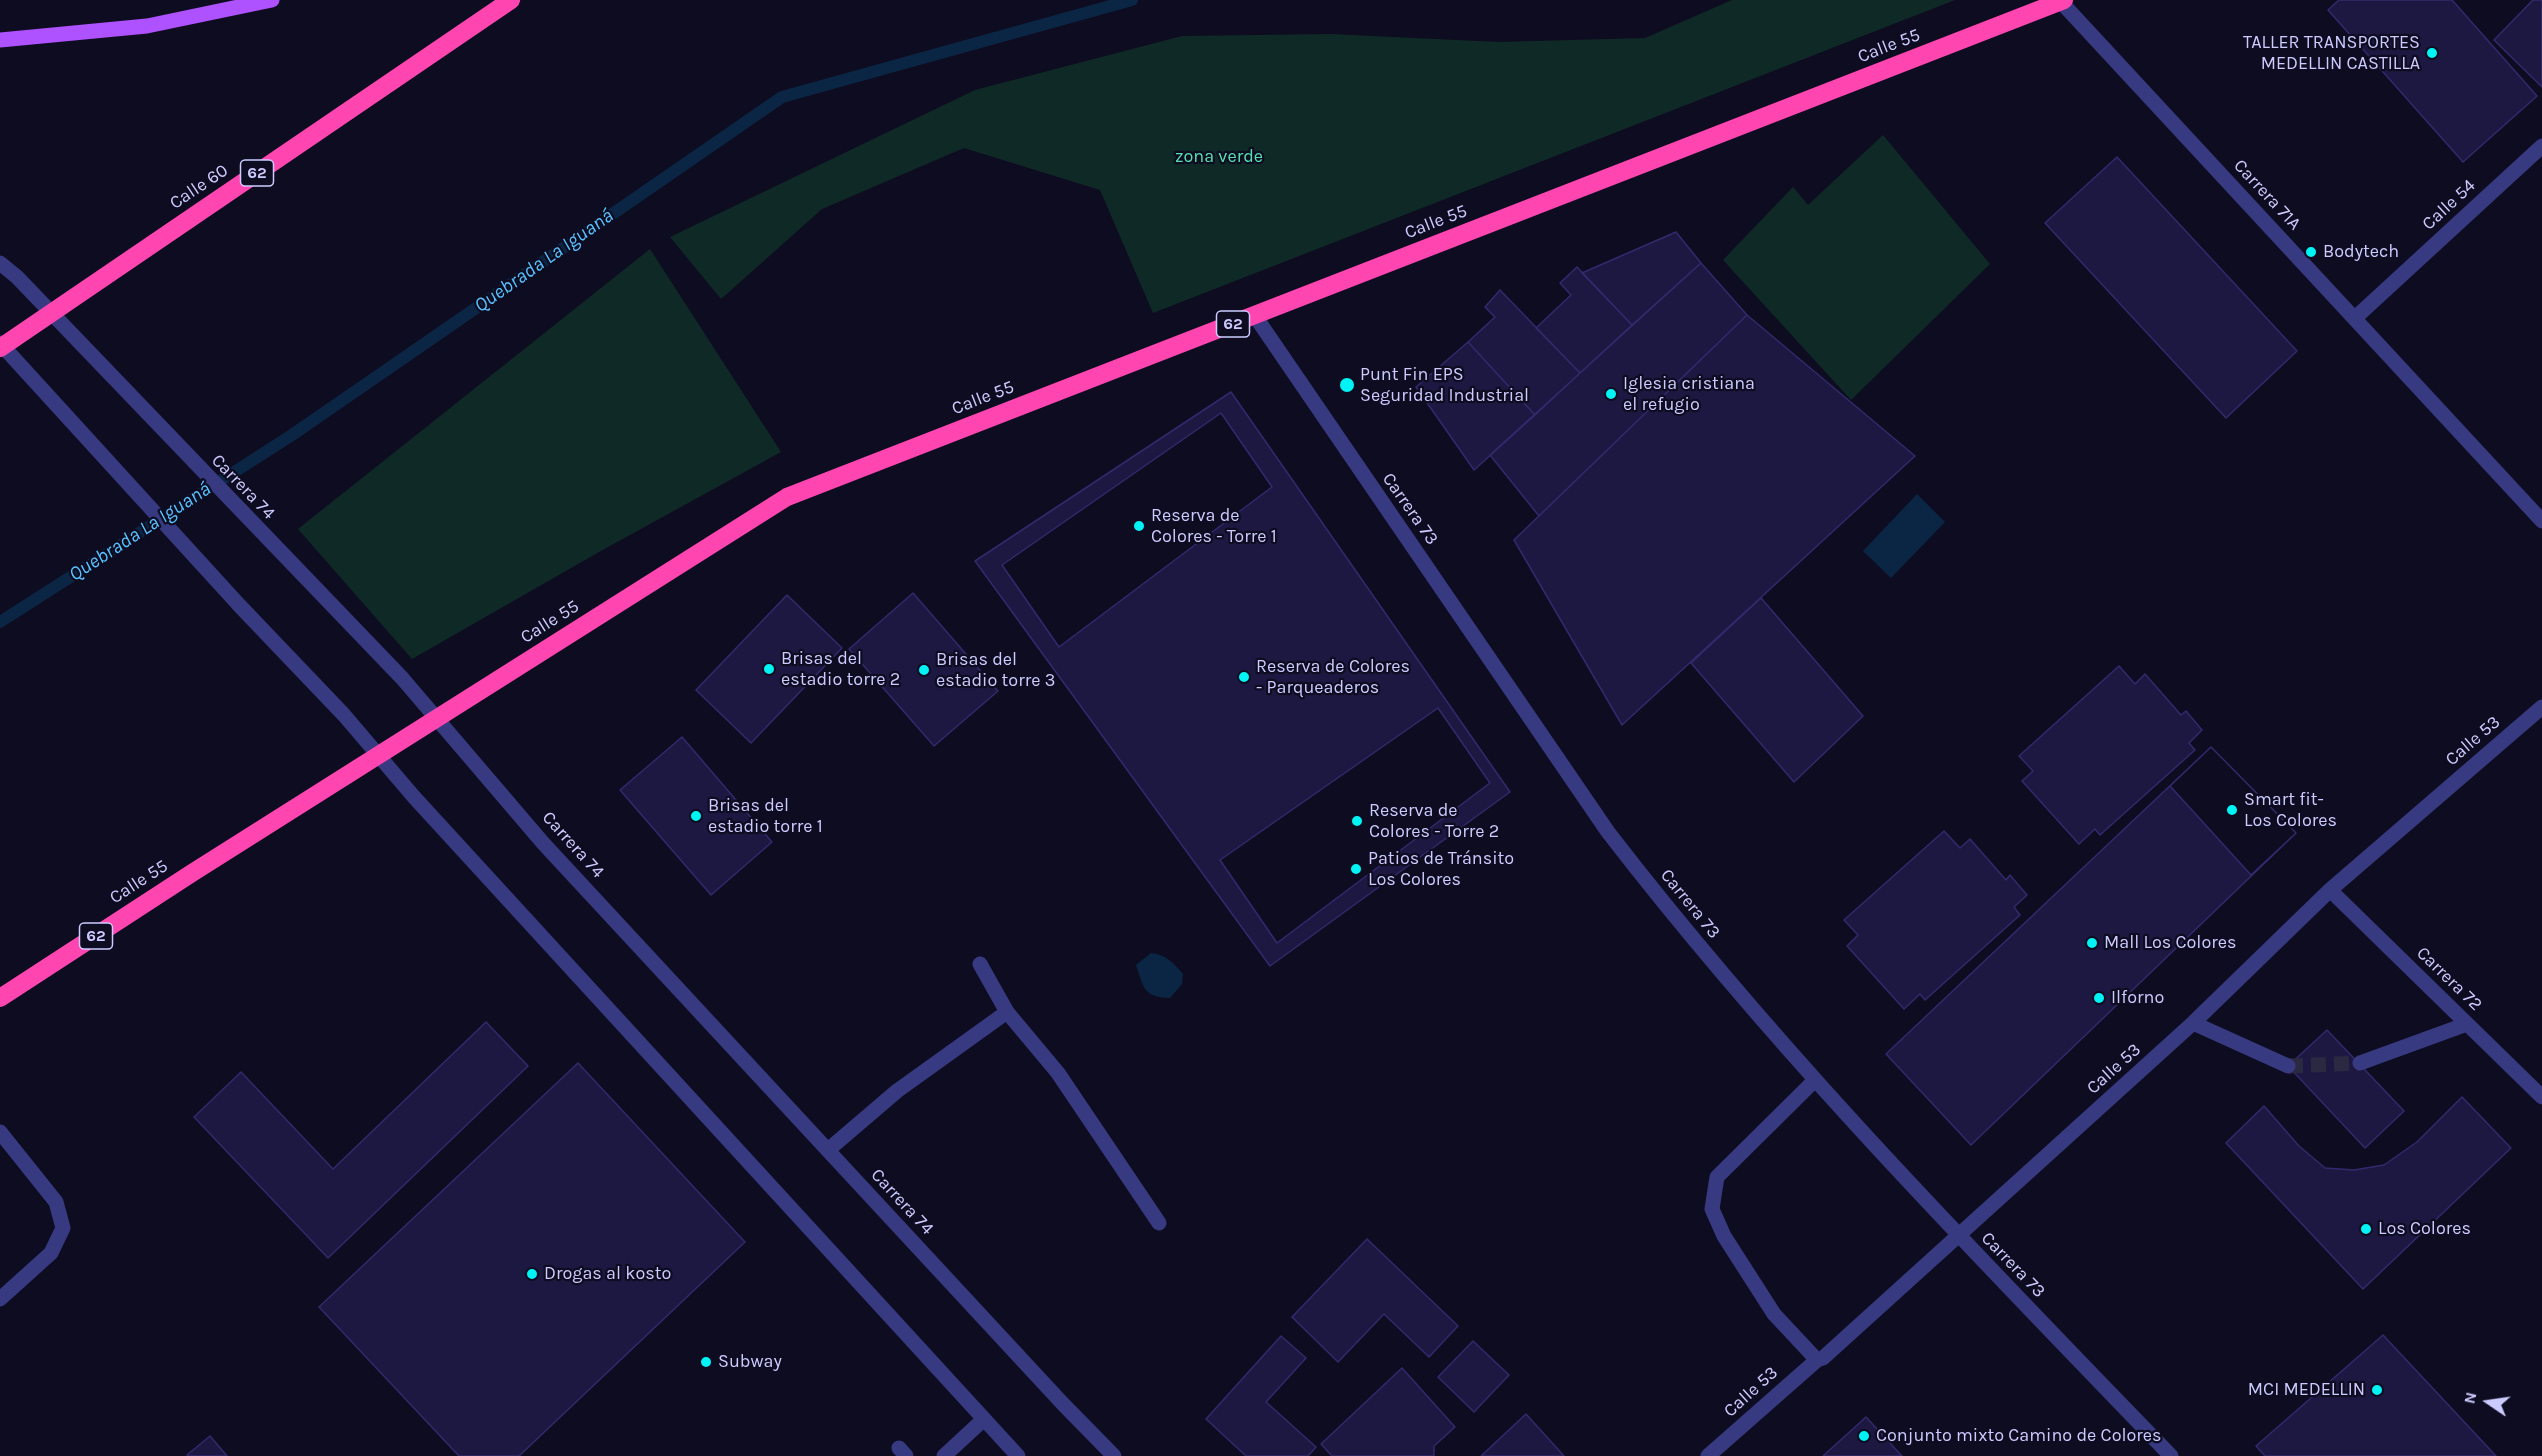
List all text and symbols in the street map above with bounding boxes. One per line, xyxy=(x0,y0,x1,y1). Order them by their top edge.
street label: Calle 55 xyxy=(1855,24,1923,68)
place label: TALLER TRANSPORTES MEDELLIN CASTILLA xyxy=(2243,32,2420,74)
marker: TALLER TRANSPORTES MEDELLIN CASTILLA xyxy=(2425,46,2439,60)
park label: zona verde xyxy=(1175,146,1263,168)
street label: Carrera 71A xyxy=(2229,155,2305,235)
street label: Calle 60 xyxy=(166,160,232,214)
road number: 62 xyxy=(240,160,274,186)
street label: Calle 54 xyxy=(2418,175,2480,235)
street label: Calle 55 xyxy=(1402,200,1470,244)
water label: Quebrada La Iguaná xyxy=(470,204,618,318)
place label: Bodytech xyxy=(2323,241,2399,263)
marker: Bodytech xyxy=(2304,245,2318,259)
road number: 62 xyxy=(1216,311,1250,337)
place label: Punt Fin EPS Seguridad Industrial xyxy=(1360,364,1529,406)
place label: Iglesia cristiana el refugio xyxy=(1623,373,1755,416)
street label: Calle 55 xyxy=(949,376,1017,420)
marker: Punt Fin EPS Seguridad Industrial xyxy=(1338,376,1356,394)
marker: Iglesia cristiana el refugio xyxy=(1604,387,1618,401)
street label: Carrera 74 xyxy=(207,450,279,524)
street label: Carrera 73 xyxy=(1377,469,1443,549)
water label: Quebrada La Iguaná xyxy=(65,477,215,587)
place label: Reserva de Colores - Torre 1 xyxy=(1151,505,1277,548)
marker: Reserva de Colores - Torre 1 xyxy=(1132,519,1146,533)
street label: Calle 55 xyxy=(517,596,583,648)
place label: Brisas del estadio torre 2 xyxy=(781,648,900,690)
place label: Brisas del estadio torre 3 xyxy=(936,649,1055,692)
place label: Reserva de Colores - Parqueaderos xyxy=(1256,656,1410,698)
marker: Brisas del estadio torre 2 xyxy=(762,662,776,676)
marker: Brisas del estadio torre 3 xyxy=(917,663,931,677)
marker: Reserva de Colores - Parqueaderos xyxy=(1237,670,1251,684)
street label: Calle 53 xyxy=(2441,711,2505,771)
place label: Smart fit- Los Colores xyxy=(2244,789,2337,832)
place label: Brisas del estadio torre 1 xyxy=(708,795,823,838)
place label: Reserva de Colores - Torre 2 xyxy=(1369,800,1499,842)
marker: Smart fit- Los Colores xyxy=(2225,803,2239,817)
street label: Carrera 74 xyxy=(537,807,609,883)
marker: Brisas del estadio torre 1 xyxy=(689,809,703,823)
marker: Reserva de Colores - Torre 2 xyxy=(1350,814,1364,828)
place label: Patios de Tránsito Los Colores xyxy=(1368,848,1514,890)
street label: Calle 55 xyxy=(106,855,172,909)
marker: Patios de Tránsito Los Colores xyxy=(1349,862,1363,876)
street label: Carrera 73 xyxy=(1655,865,1725,943)
road number: 62 xyxy=(80,923,112,949)
place label: Mall Los Colores xyxy=(2104,932,2236,954)
marker: Mall Los Colores xyxy=(2085,936,2099,950)
street label: Carrera 72 xyxy=(2412,942,2486,1016)
place label: Ilforno xyxy=(2111,987,2164,1009)
marker: Ilforno xyxy=(2092,991,2106,1005)
street label: Calle 53 xyxy=(2082,1039,2146,1099)
street label: Carrera 74 xyxy=(866,1165,938,1239)
place label: Los Colores xyxy=(2378,1218,2471,1240)
marker: Los Colores xyxy=(2359,1222,2373,1236)
street label: Carrera 73 xyxy=(1976,1228,2050,1302)
place label: Drogas al kosto xyxy=(544,1263,671,1285)
marker: Drogas al kosto xyxy=(525,1267,539,1281)
place label: Subway xyxy=(718,1351,782,1373)
marker: Subway xyxy=(699,1355,713,1369)
street label: Calle 53 xyxy=(1719,1362,1783,1422)
north arrow xyxy=(2458,1372,2518,1432)
place label: MCI MEDELLIN xyxy=(2248,1379,2365,1401)
marker: MCI MEDELLIN xyxy=(2370,1383,2384,1397)
text: N xyxy=(2459,1390,2481,1406)
place label: Conjunto mixto Camino de Colores xyxy=(1876,1425,2162,1447)
marker: Conjunto mixto Camino de Colores xyxy=(1857,1429,1871,1443)

